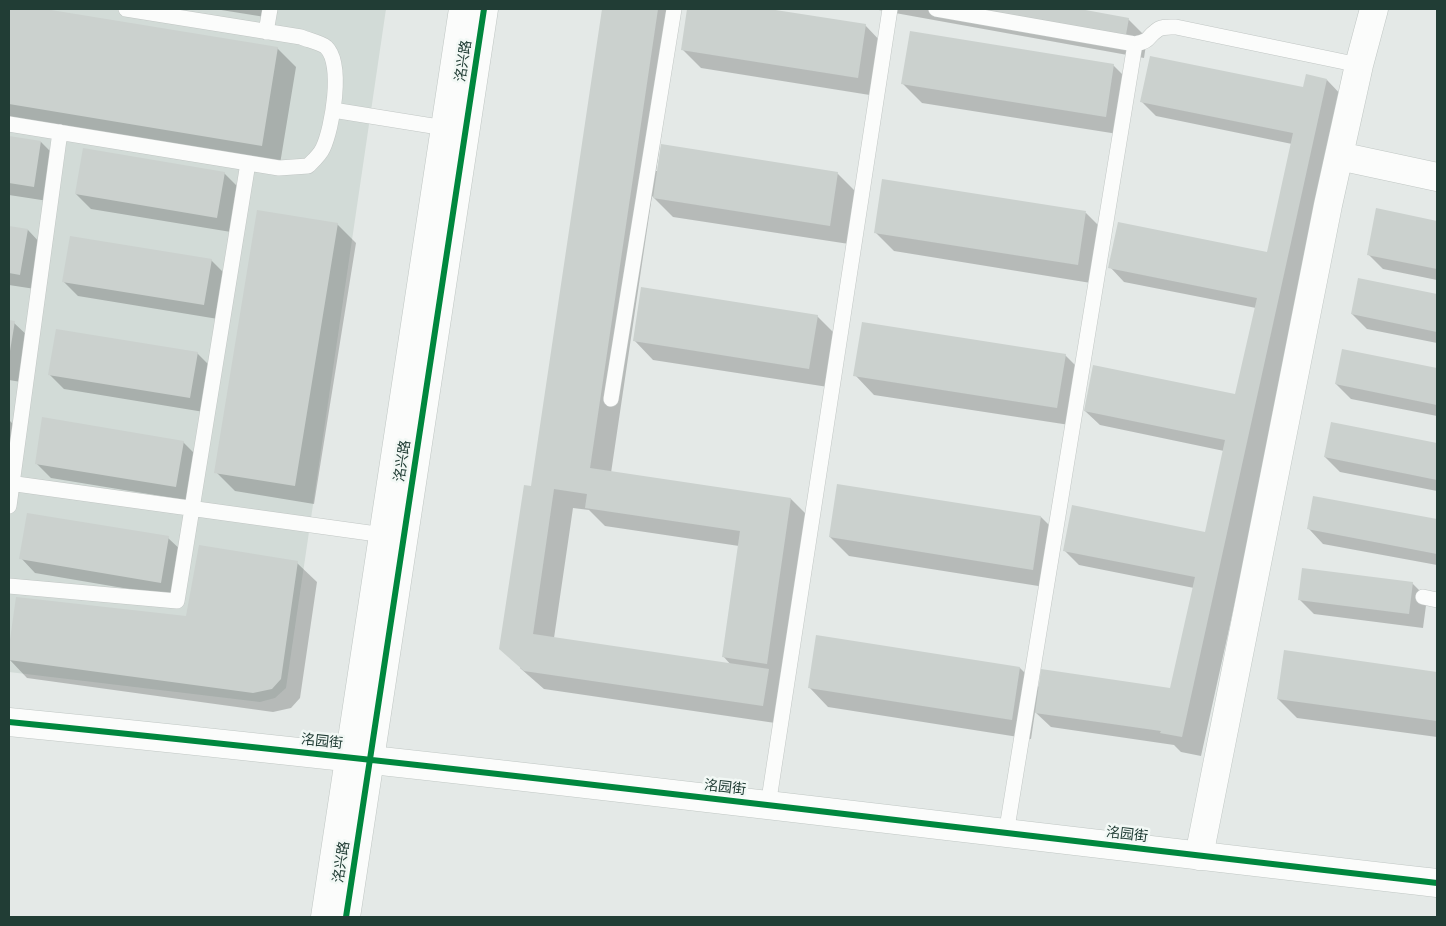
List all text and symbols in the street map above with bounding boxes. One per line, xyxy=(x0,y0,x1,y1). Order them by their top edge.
street label: 洺兴路 xyxy=(452,39,476,83)
street label: 洺兴路 xyxy=(391,439,415,483)
street label: 洺园街 xyxy=(300,731,344,753)
street label: 洺园街 xyxy=(703,777,747,799)
street label: 洺园街 xyxy=(1105,824,1149,846)
street label: 洺兴路 xyxy=(330,840,354,884)

